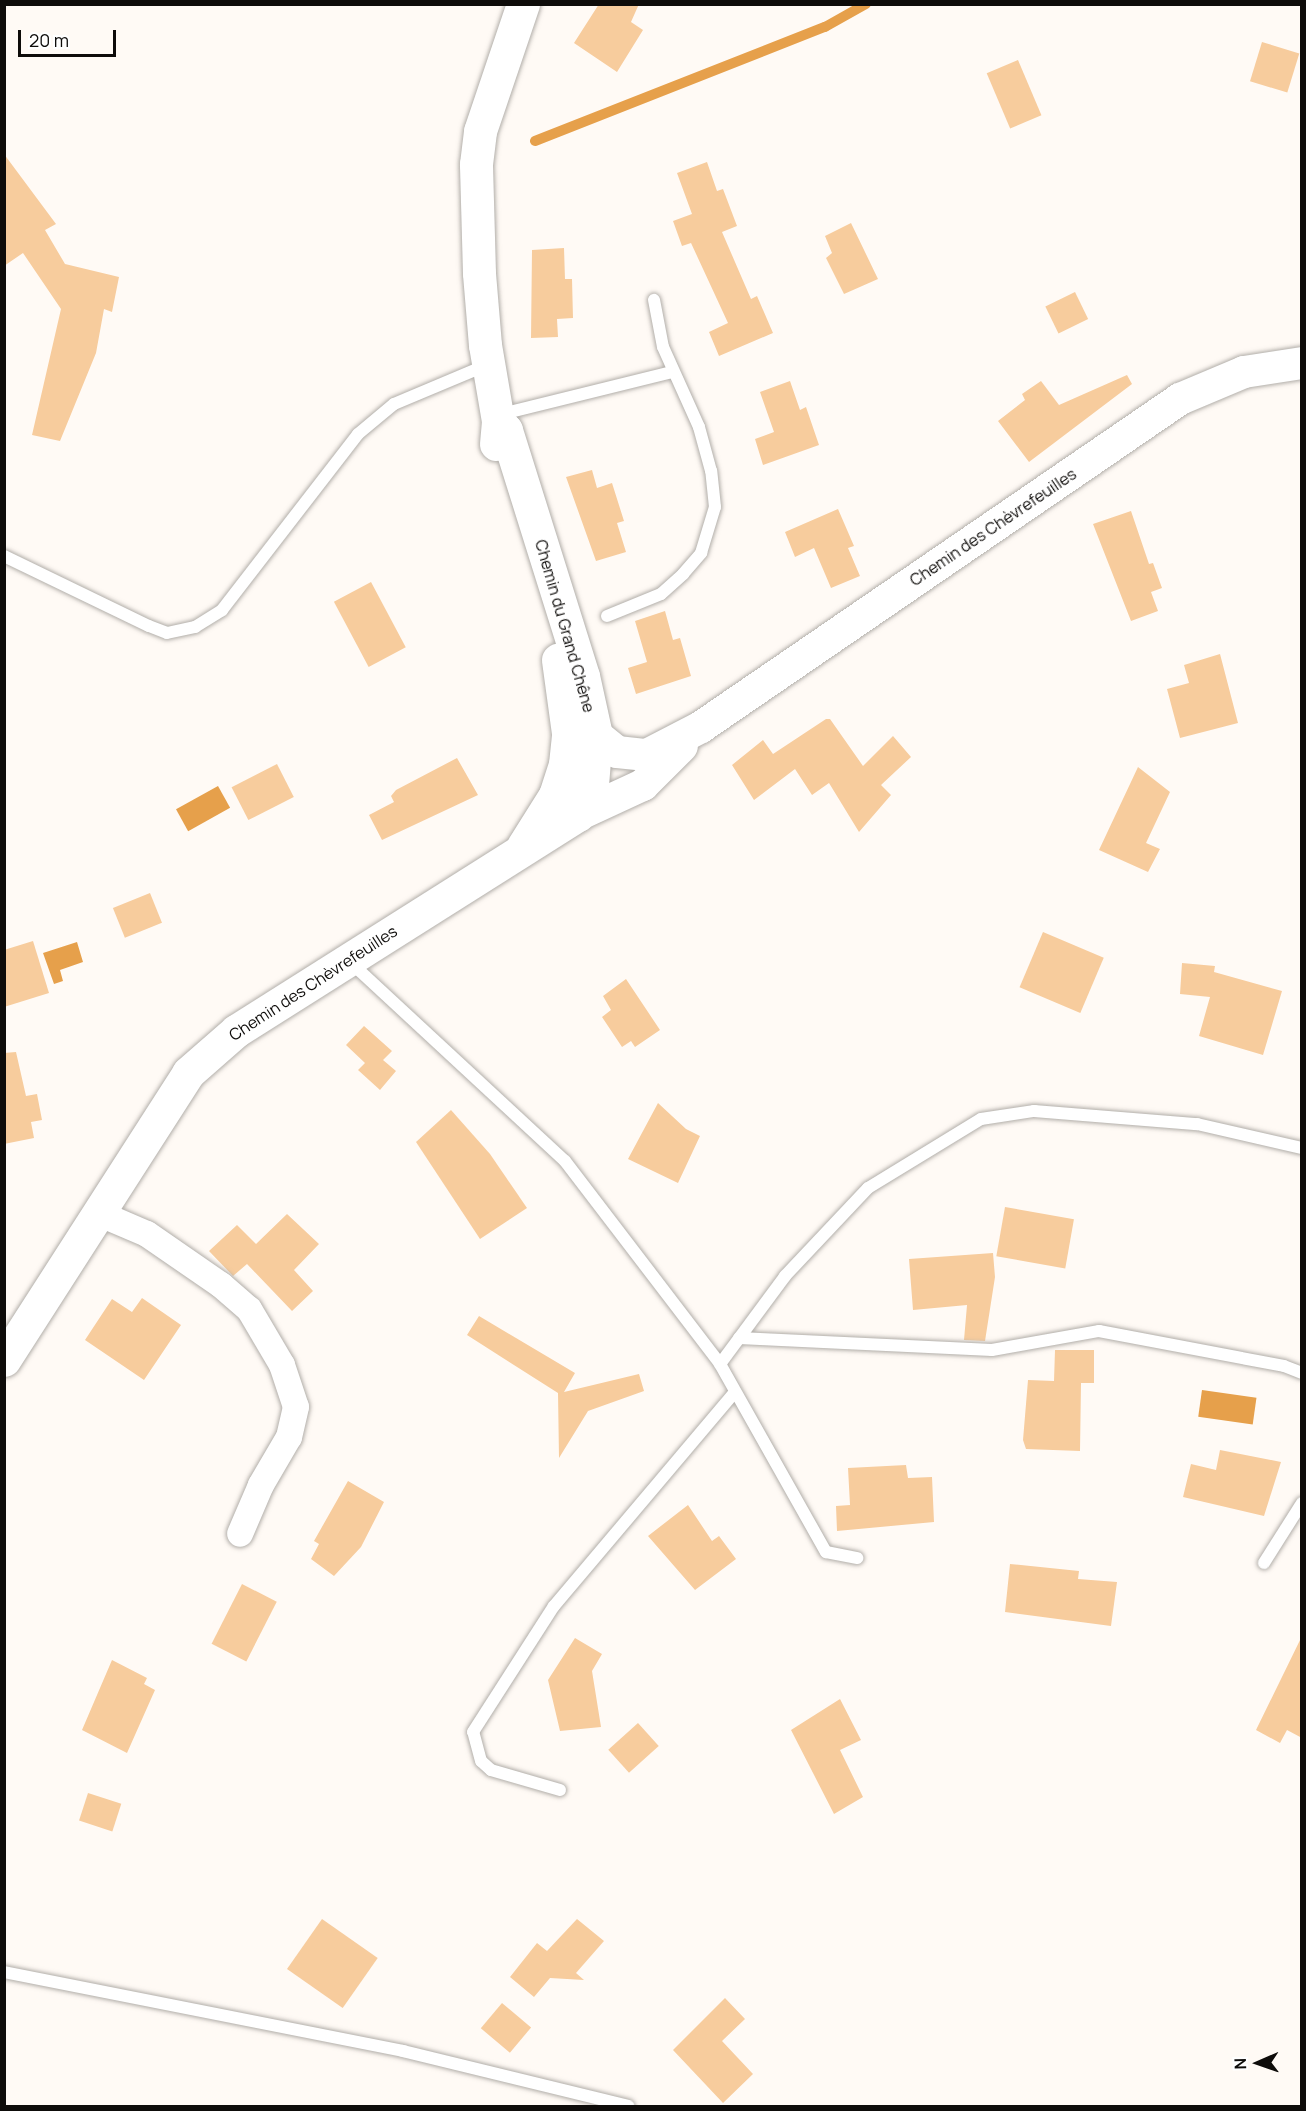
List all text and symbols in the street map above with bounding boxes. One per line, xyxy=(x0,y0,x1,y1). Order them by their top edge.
scale bar xyxy=(21,18,118,56)
text: 20 m xyxy=(29,28,69,52)
street label: Chemin des Chèvrefeuilles xyxy=(906,464,1080,590)
street label: Chemin du Grand Chêne xyxy=(531,537,599,715)
street label: Chemin des Chèvrefeuilles xyxy=(225,921,401,1045)
north arrow xyxy=(1228,2033,1288,2093)
text: N xyxy=(1229,2057,1251,2070)

